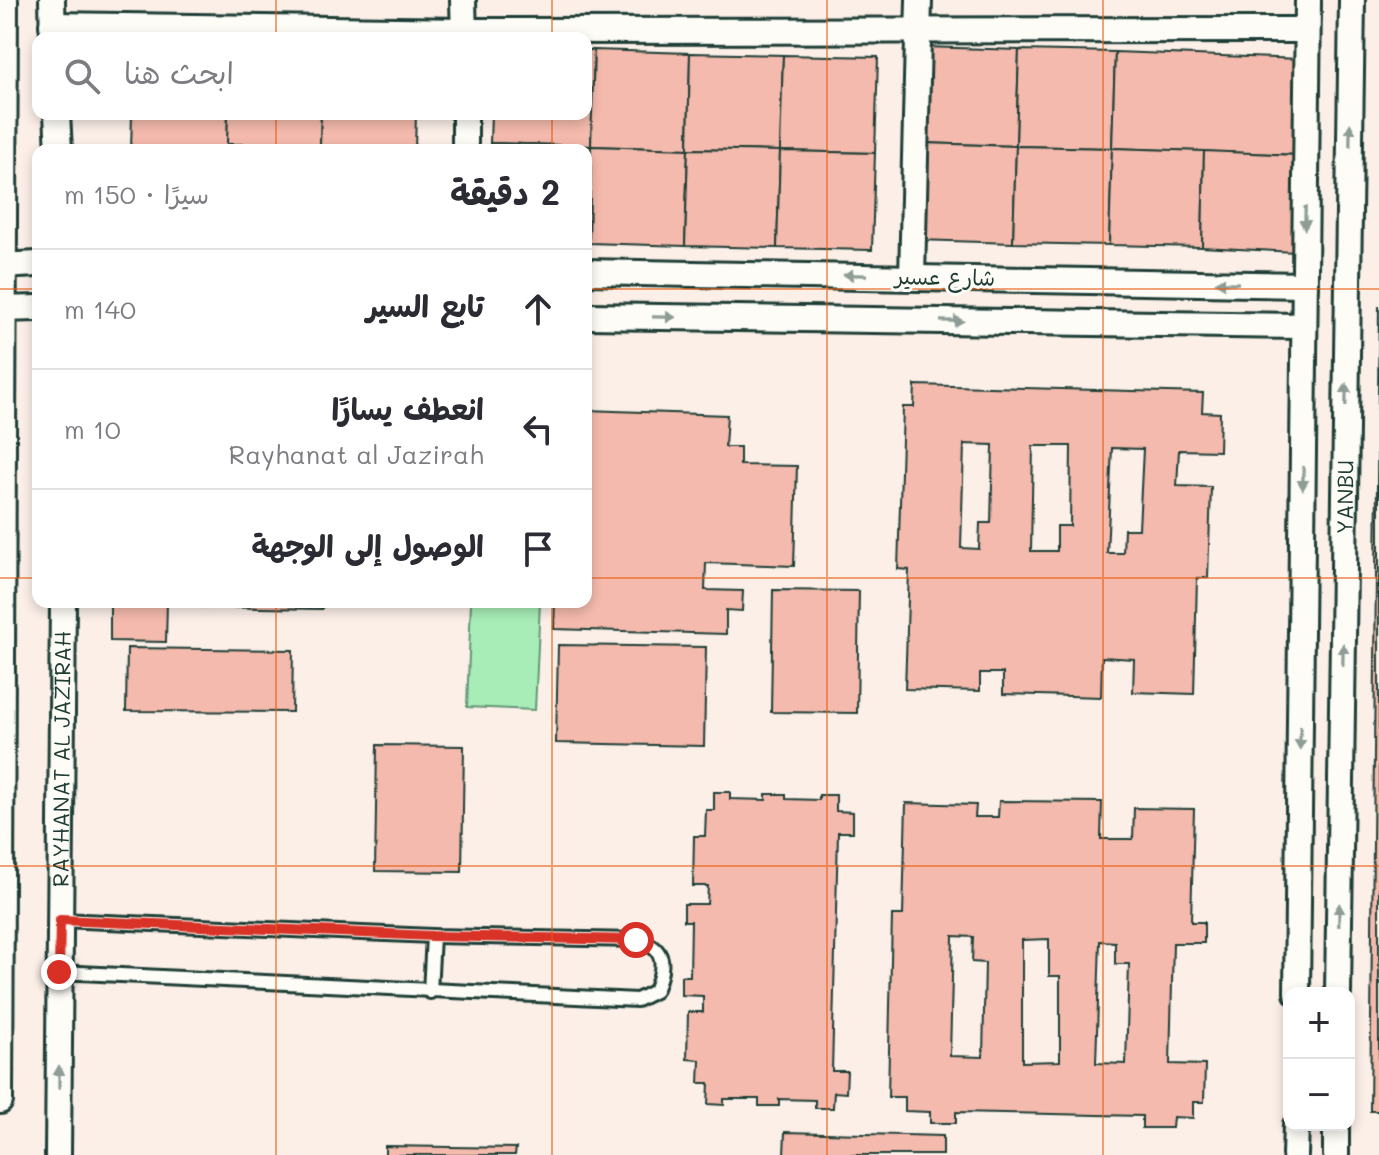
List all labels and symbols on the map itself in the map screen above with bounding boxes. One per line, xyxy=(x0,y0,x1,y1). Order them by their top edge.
one-way arrow xyxy=(1344,122,1356,147)
one-way arrow xyxy=(1299,206,1311,231)
street label: شارع عسير xyxy=(893,261,995,294)
one-way arrow xyxy=(842,269,867,281)
one-way arrow xyxy=(1214,277,1239,289)
one-way arrow xyxy=(652,311,677,323)
one-way arrow xyxy=(940,315,965,327)
one-way arrow xyxy=(1340,382,1352,407)
street label: YANBU xyxy=(1329,460,1360,534)
one-way arrow xyxy=(1296,466,1309,491)
street label: RAYHANAT AL JAZIRAH xyxy=(45,631,77,887)
one-way arrow xyxy=(1336,642,1349,667)
one-way arrow xyxy=(1294,726,1306,751)
one-way arrow xyxy=(1333,902,1345,927)
route start xyxy=(618,922,654,958)
route end xyxy=(41,954,77,990)
one-way arrow xyxy=(52,1064,65,1089)

